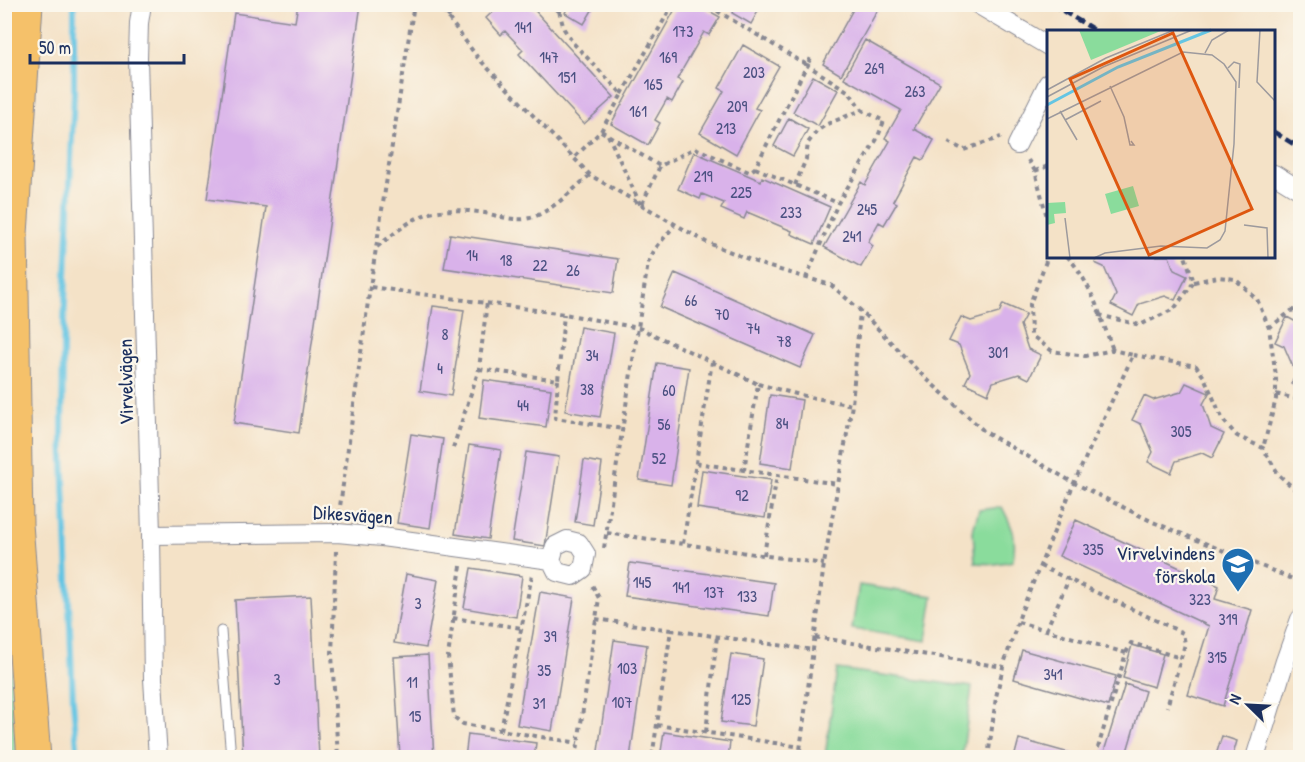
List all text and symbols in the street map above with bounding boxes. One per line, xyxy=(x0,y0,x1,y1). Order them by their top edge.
house number: 141 xyxy=(514,16,532,38)
house number: 173 xyxy=(673,20,693,42)
scale bar xyxy=(30,27,184,65)
inset map xyxy=(1047,30,1275,258)
text: 50 m xyxy=(39,35,71,60)
house number: 147 xyxy=(539,46,559,68)
house number: 169 xyxy=(659,46,677,68)
house number: 269 xyxy=(864,57,884,79)
house number: 203 xyxy=(743,61,765,83)
house number: 151 xyxy=(558,66,576,88)
house number: 165 xyxy=(644,73,663,95)
house number: 263 xyxy=(904,80,926,102)
house number: 209 xyxy=(727,95,747,117)
house number: 161 xyxy=(629,100,647,122)
house number: 213 xyxy=(716,117,736,139)
house number: 219 xyxy=(693,165,713,187)
house number: 225 xyxy=(730,181,752,203)
house number: 245 xyxy=(857,198,877,220)
house number: 233 xyxy=(780,201,802,223)
house number: 241 xyxy=(842,225,862,247)
house number: 14 xyxy=(466,244,478,266)
house number: 18 xyxy=(500,249,512,271)
house number: 22 xyxy=(533,254,548,276)
house number: 26 xyxy=(566,259,580,281)
house number: 66 xyxy=(685,289,697,311)
house number: 70 xyxy=(714,303,730,325)
house number: 74 xyxy=(746,317,760,339)
house number: 8 xyxy=(442,323,449,345)
house number: 78 xyxy=(777,330,791,352)
street label: Virvelvägen xyxy=(111,339,139,425)
house number: 301 xyxy=(988,341,1008,363)
house number: 34 xyxy=(585,344,599,366)
house number: 4 xyxy=(437,357,443,379)
house number: 38 xyxy=(580,378,594,400)
house number: 60 xyxy=(662,379,676,401)
house number: 44 xyxy=(517,394,529,416)
house number: 84 xyxy=(776,412,788,434)
house number: 56 xyxy=(657,413,671,435)
house number: 305 xyxy=(1170,420,1192,442)
house number: 52 xyxy=(652,447,667,469)
house number: 92 xyxy=(735,484,749,506)
street label: Dikesvägen xyxy=(312,498,394,530)
house number: 335 xyxy=(1082,538,1104,560)
place label: Virvelvindens förskola xyxy=(1116,539,1215,589)
school or university icon: Virvelvindens förskola xyxy=(1220,546,1256,593)
house number: 145 xyxy=(633,571,652,593)
house number: 141 xyxy=(672,576,690,598)
house number: 137 xyxy=(704,581,725,603)
house number: 133 xyxy=(737,585,757,607)
house number: 323 xyxy=(1189,588,1211,610)
house number: 3 xyxy=(414,592,422,614)
house number: 319 xyxy=(1219,608,1238,630)
house number: 39 xyxy=(543,625,557,647)
house number: 315 xyxy=(1207,646,1227,668)
house number: 103 xyxy=(617,657,637,679)
house number: 35 xyxy=(537,659,551,681)
house number: 341 xyxy=(1044,663,1063,685)
house number: 3 xyxy=(273,668,281,690)
house number: 11 xyxy=(406,671,418,693)
north arrow xyxy=(1218,675,1278,735)
house number: 125 xyxy=(731,688,751,710)
text: N xyxy=(1223,690,1246,707)
house number: 107 xyxy=(612,691,633,713)
house number: 31 xyxy=(533,692,546,714)
house number: 15 xyxy=(409,705,422,727)

